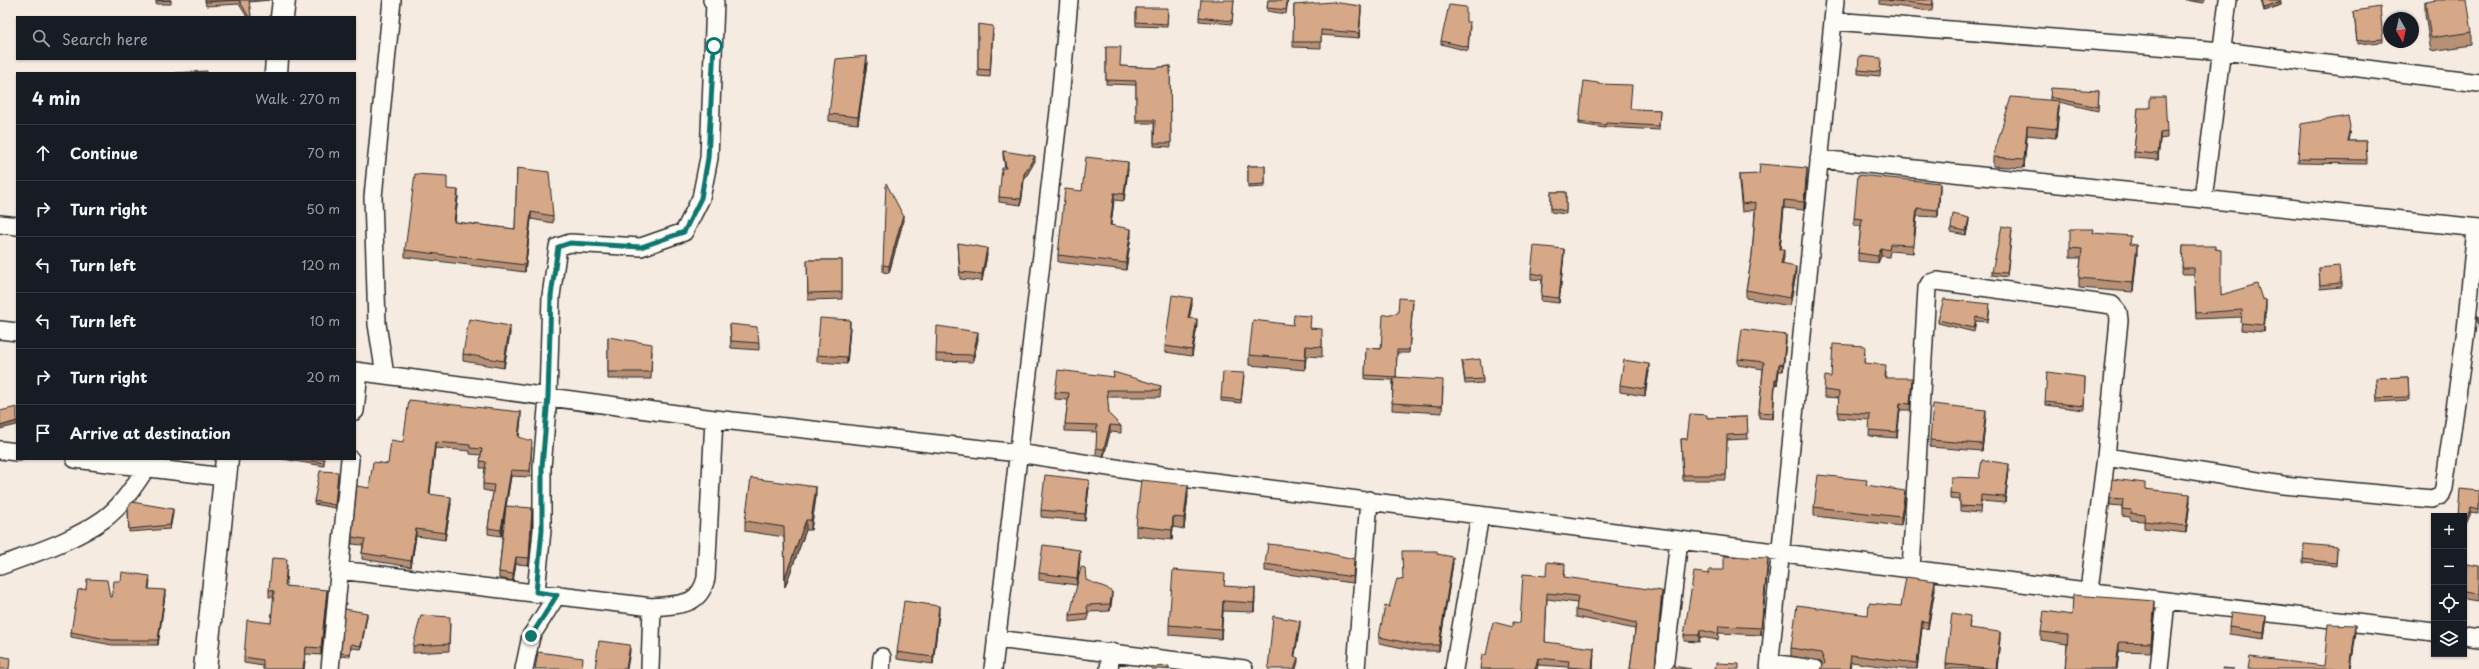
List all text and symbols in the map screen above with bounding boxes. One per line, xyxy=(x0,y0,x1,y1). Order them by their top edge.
north arrow xyxy=(2383,12,2419,48)
search box xyxy=(16,16,356,60)
icon: search xyxy=(30,27,52,49)
text: Search here xyxy=(62,27,148,50)
route start xyxy=(705,37,723,55)
text: 4 min xyxy=(32,85,80,111)
text: Walk · 270 m xyxy=(255,89,340,108)
text: Continue xyxy=(70,141,138,164)
icon: ahead xyxy=(32,142,54,164)
text: 70 m xyxy=(307,143,340,162)
text: Turn right xyxy=(70,197,147,220)
icon: right xyxy=(32,198,54,220)
text: 50 m xyxy=(306,199,340,218)
text: Turn left xyxy=(70,253,136,276)
icon: left xyxy=(32,254,54,276)
text: 120 m xyxy=(301,255,340,274)
text: Turn left xyxy=(70,309,136,332)
icon: left xyxy=(32,310,54,332)
text: 10 m xyxy=(310,311,340,330)
text: Turn right xyxy=(70,365,147,388)
icon: right xyxy=(32,366,54,388)
text: 20 m xyxy=(306,367,340,386)
text: Arrive at destination xyxy=(70,421,231,444)
icon: arrive xyxy=(32,422,54,444)
map controls xyxy=(2431,513,2467,657)
button: + xyxy=(2431,513,2467,549)
button: − xyxy=(2431,549,2467,585)
button: locate xyxy=(2431,585,2467,621)
button: layers xyxy=(2431,621,2467,657)
route end xyxy=(522,627,540,645)

